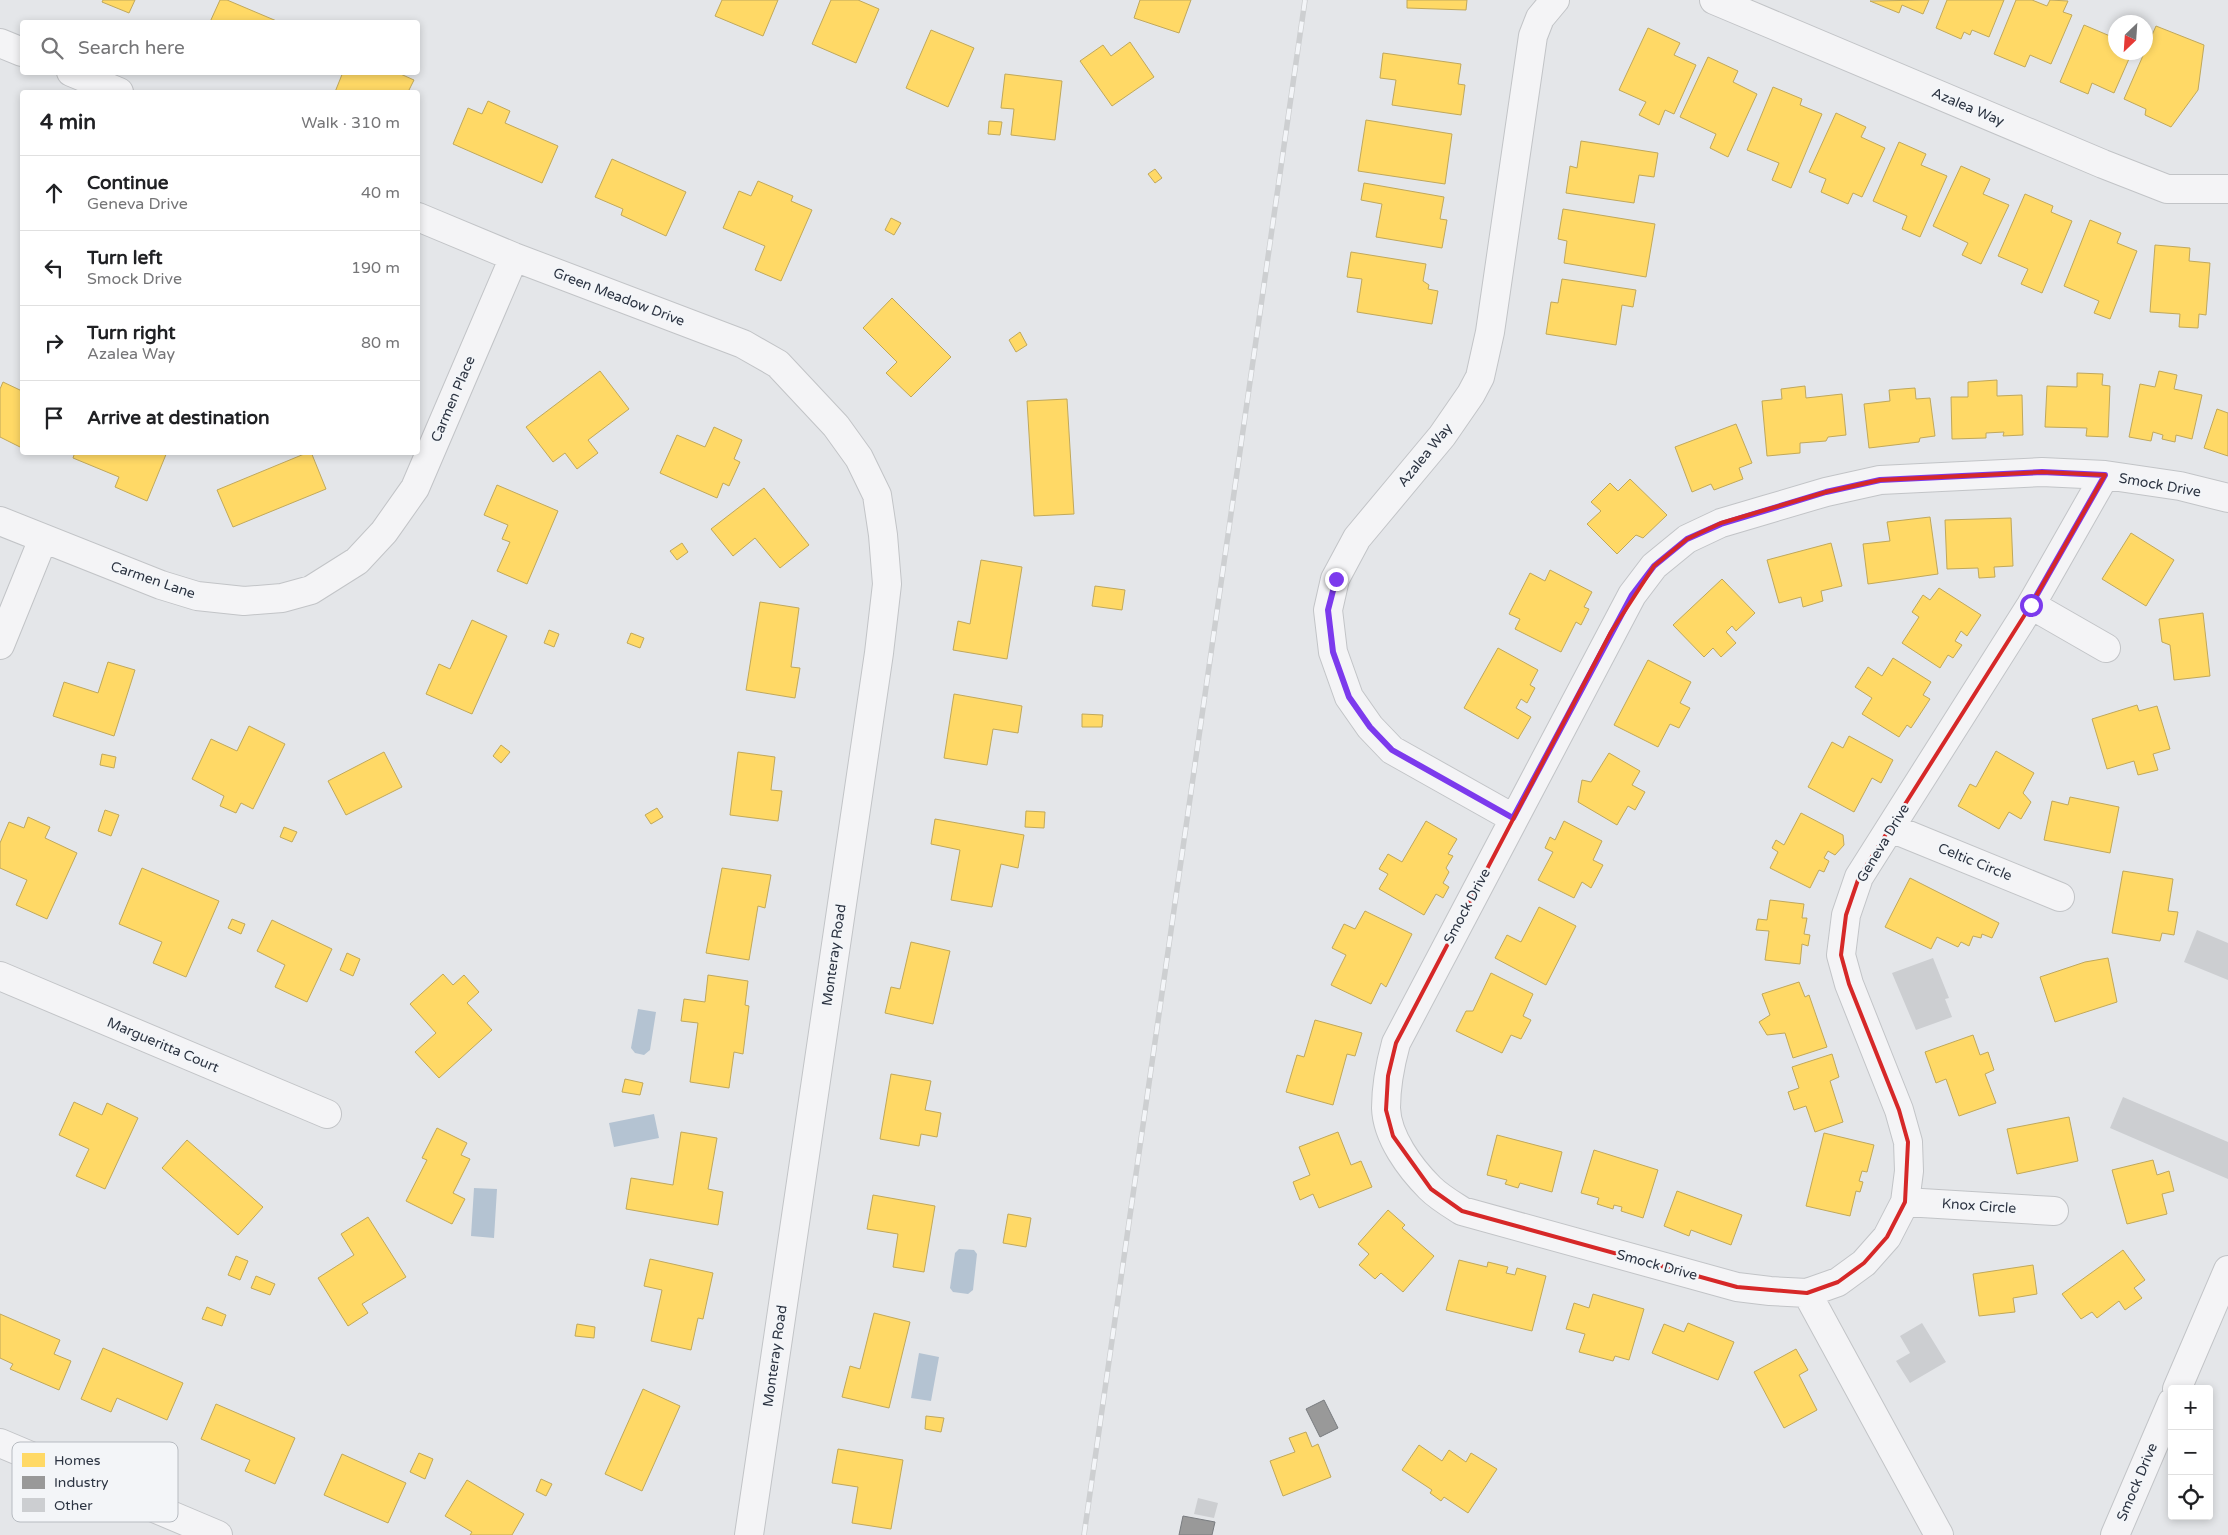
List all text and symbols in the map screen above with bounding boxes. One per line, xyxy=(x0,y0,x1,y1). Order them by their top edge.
north arrow xyxy=(2108,15,2153,60)
search box xyxy=(20,20,420,75)
icon: search xyxy=(38,34,66,62)
text: Search here xyxy=(78,37,185,59)
street label: Azalea Way xyxy=(1929,84,2007,130)
text: 4 min xyxy=(40,110,96,135)
text: Walk · 310 m xyxy=(301,113,400,133)
text: Continue xyxy=(87,172,169,194)
icon: ahead xyxy=(40,179,68,207)
text: 40 m xyxy=(361,183,400,203)
text: Geneva Drive xyxy=(87,194,188,214)
text: Turn left xyxy=(87,247,163,269)
icon: left xyxy=(40,254,68,282)
text: 190 m xyxy=(351,258,400,278)
street label: Green Meadow Drive xyxy=(551,264,687,330)
text: Smock Drive xyxy=(87,269,182,289)
text: Turn right xyxy=(87,322,175,344)
icon: right xyxy=(40,329,68,357)
text: 80 m xyxy=(361,333,400,353)
text: Azalea Way xyxy=(87,344,175,364)
street label: Carmen Place xyxy=(427,353,479,445)
icon: arrive xyxy=(40,404,68,432)
text: Arrive at destination xyxy=(87,407,270,429)
street label: Azalea Way xyxy=(1394,419,1456,490)
street label: Smock Drive xyxy=(2118,469,2202,501)
street label: Carmen Lane xyxy=(108,558,198,602)
route end xyxy=(1325,568,1348,591)
route start xyxy=(2020,594,2043,617)
street label: Geneva Drive xyxy=(1853,801,1913,885)
street label: Celtic Circle xyxy=(1936,839,2014,885)
street label: Smock Drive xyxy=(1440,865,1494,947)
street label: Monteray Road xyxy=(818,903,850,1007)
street label: Margueritta Court xyxy=(104,1014,222,1077)
street label: Knox Circle xyxy=(1941,1195,2017,1217)
street label: Smock Drive xyxy=(1615,1246,1699,1284)
street label: Monteray Road xyxy=(759,1304,791,1408)
map controls xyxy=(2168,1385,2213,1520)
button: + xyxy=(2168,1385,2213,1430)
button: − xyxy=(2168,1430,2213,1475)
street label: Smock Drive xyxy=(2113,1440,2161,1524)
legend xyxy=(12,1442,178,1522)
text: Homes xyxy=(54,1452,101,1469)
text: Industry xyxy=(54,1474,109,1491)
button: locate xyxy=(2168,1475,2213,1520)
text: Other xyxy=(54,1497,93,1514)

